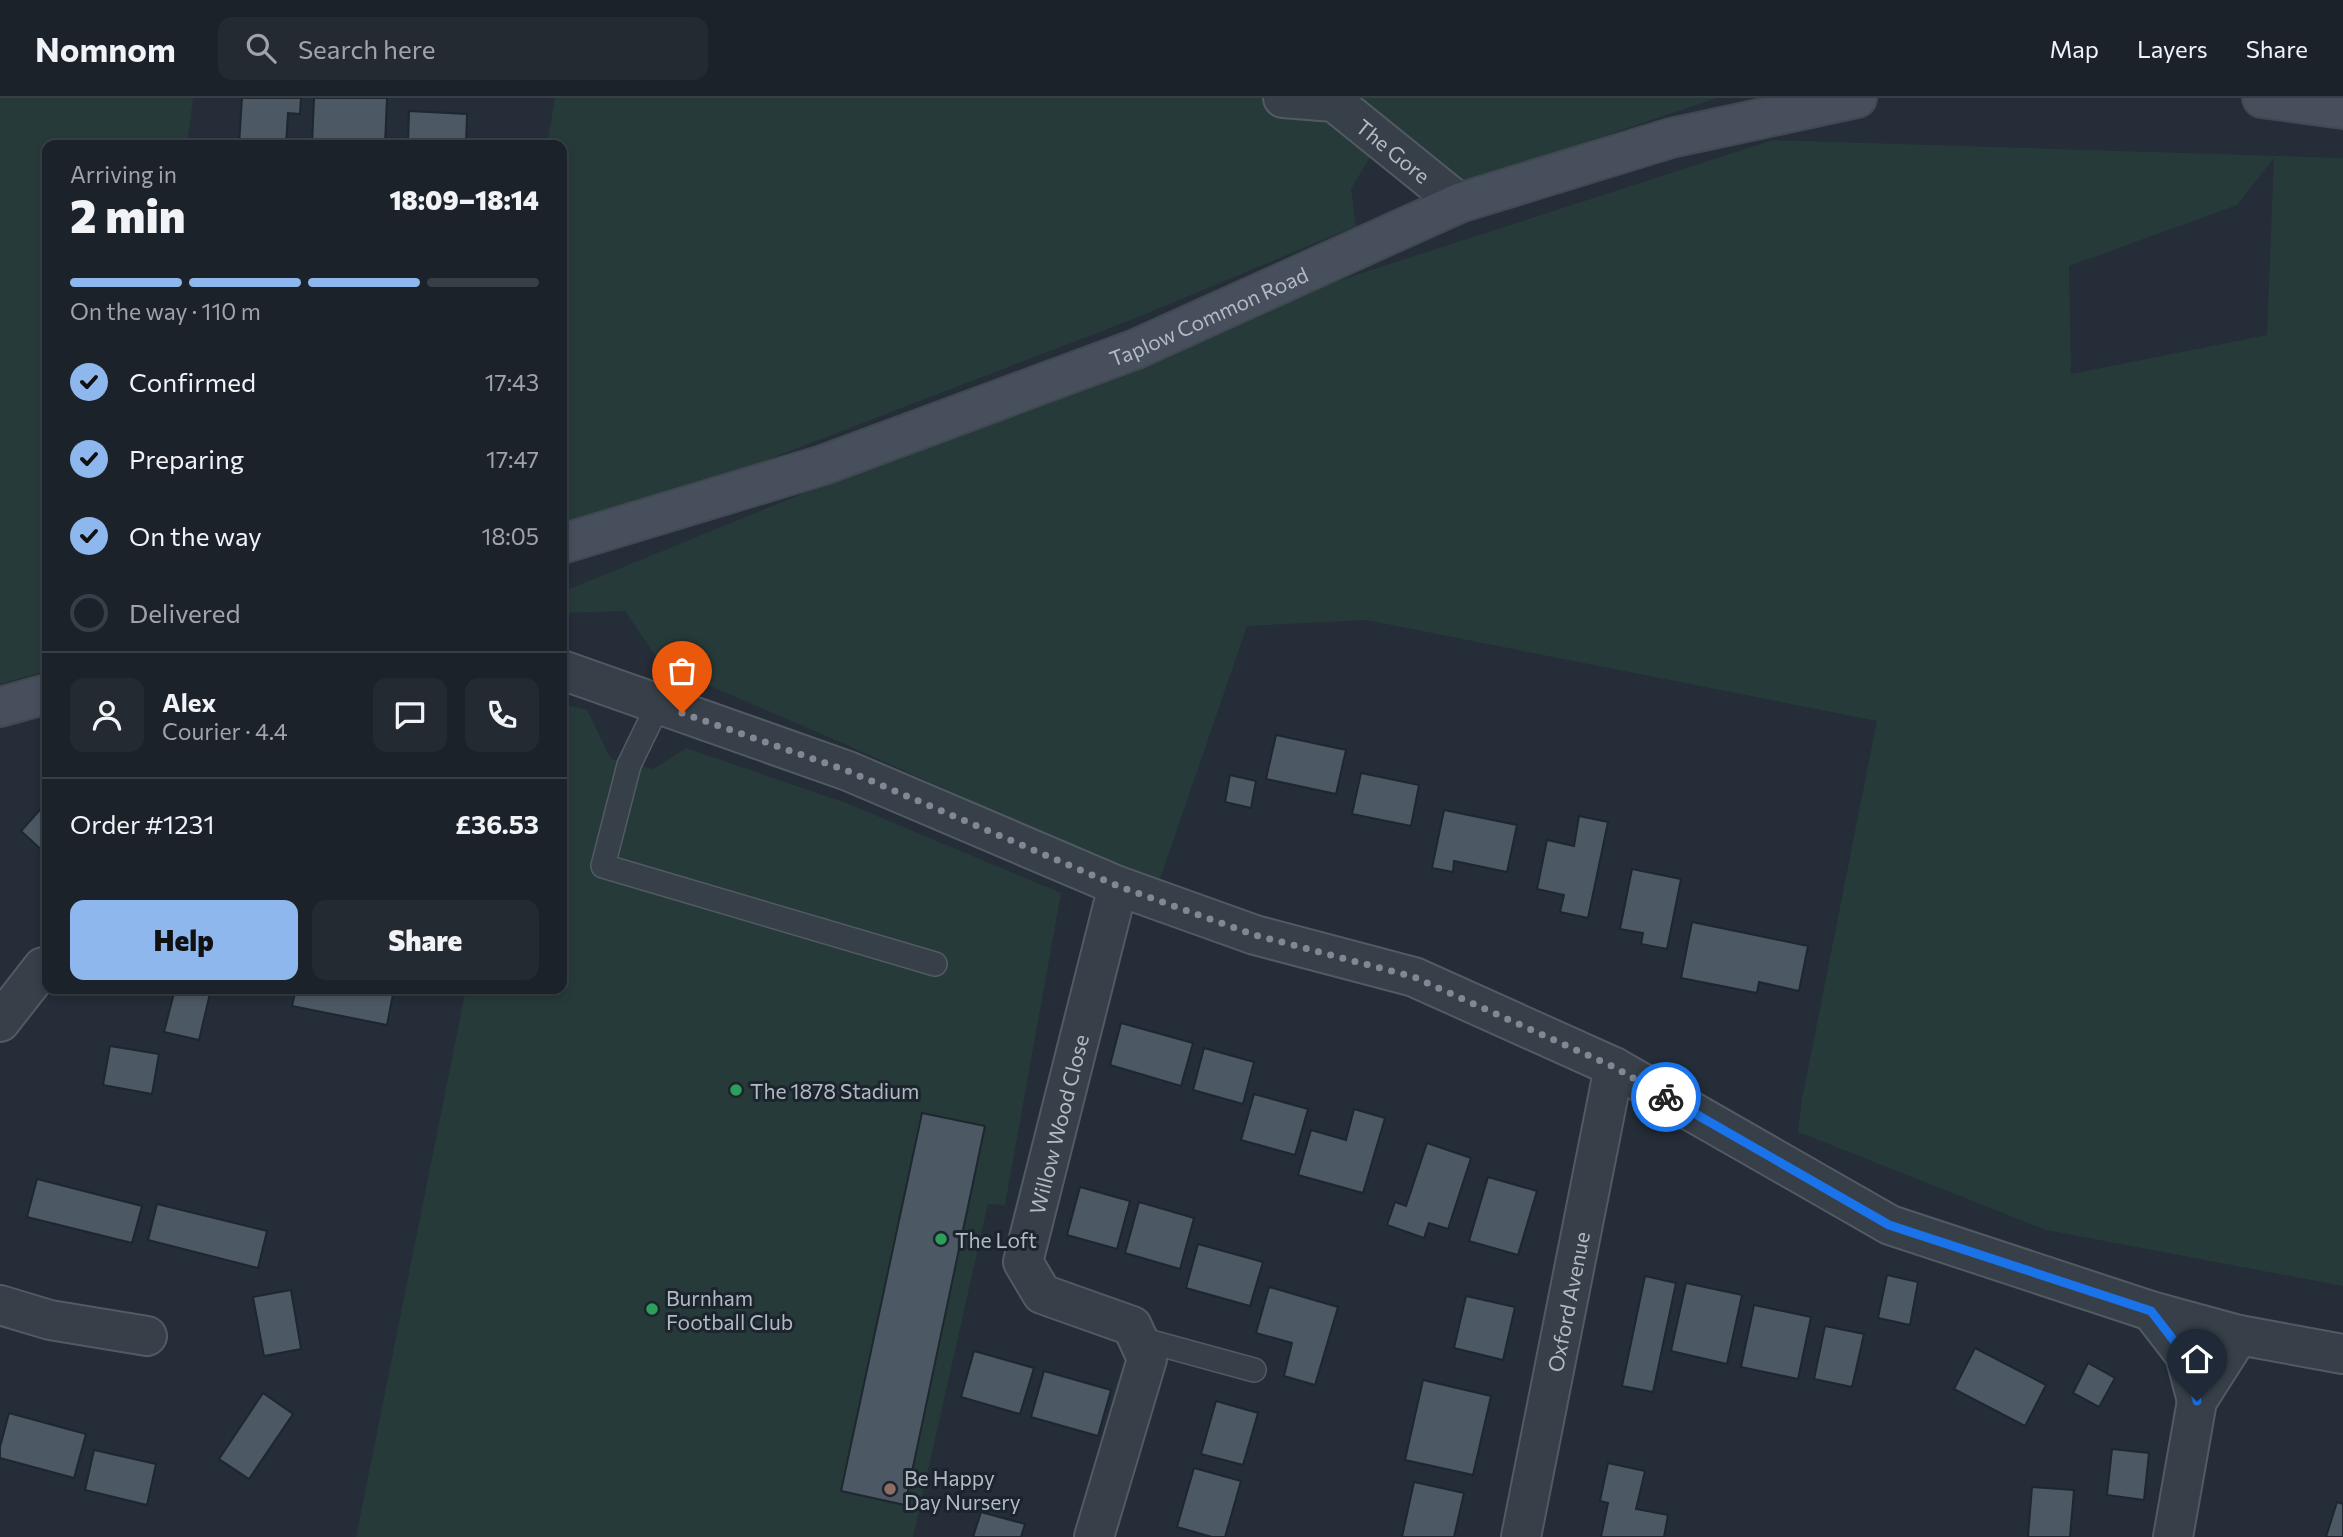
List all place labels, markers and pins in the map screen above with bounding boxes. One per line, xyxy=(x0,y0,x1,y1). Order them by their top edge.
pin xyxy=(652,641,712,713)
place label: The 1878 Stadium xyxy=(750,1078,919,1103)
marker: The 1878 Stadium xyxy=(728,1082,744,1098)
place label: The Loft xyxy=(955,1227,1037,1252)
marker: The Loft xyxy=(933,1231,949,1247)
place label: Burnham Football Club xyxy=(666,1285,793,1334)
marker: Burnham Football Club xyxy=(644,1301,660,1317)
pin xyxy=(2167,1329,2227,1401)
place label: Be Happy Day Nursery xyxy=(904,1465,1021,1514)
marker: Be Happy Day Nursery xyxy=(882,1481,898,1497)

